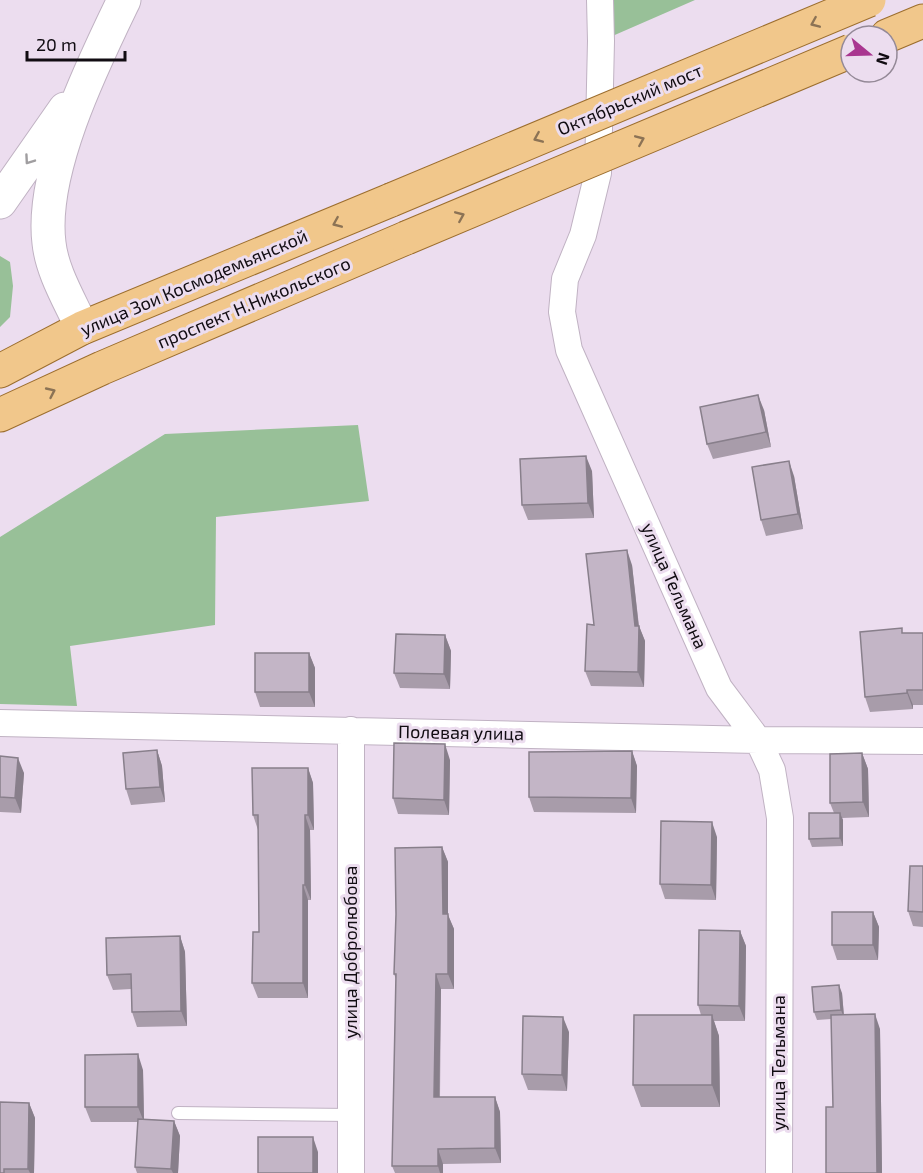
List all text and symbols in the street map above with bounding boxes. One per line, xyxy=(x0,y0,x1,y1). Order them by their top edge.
one-way arrow xyxy=(810,16,821,28)
scale bar xyxy=(27,24,124,62)
north arrow xyxy=(839,24,899,84)
text: 20 m xyxy=(36,33,77,55)
text: N xyxy=(873,50,895,68)
street label: Октябрьский мост xyxy=(554,59,706,140)
one-way arrow xyxy=(533,131,544,143)
one-way arrow xyxy=(633,135,644,147)
one-way arrow xyxy=(25,154,36,165)
one-way arrow xyxy=(454,211,465,223)
one-way arrow xyxy=(332,216,343,228)
street label: улица Зои Космодемьянской xyxy=(77,224,311,340)
street label: проспект Н.Никольского xyxy=(154,251,353,353)
one-way arrow xyxy=(45,387,56,399)
street label: улица Тельмана xyxy=(637,519,713,652)
street label: Полевая улица xyxy=(398,720,524,744)
street label: улица Добролюбова xyxy=(339,866,361,1038)
street label: улица Тельмана xyxy=(767,995,789,1131)

